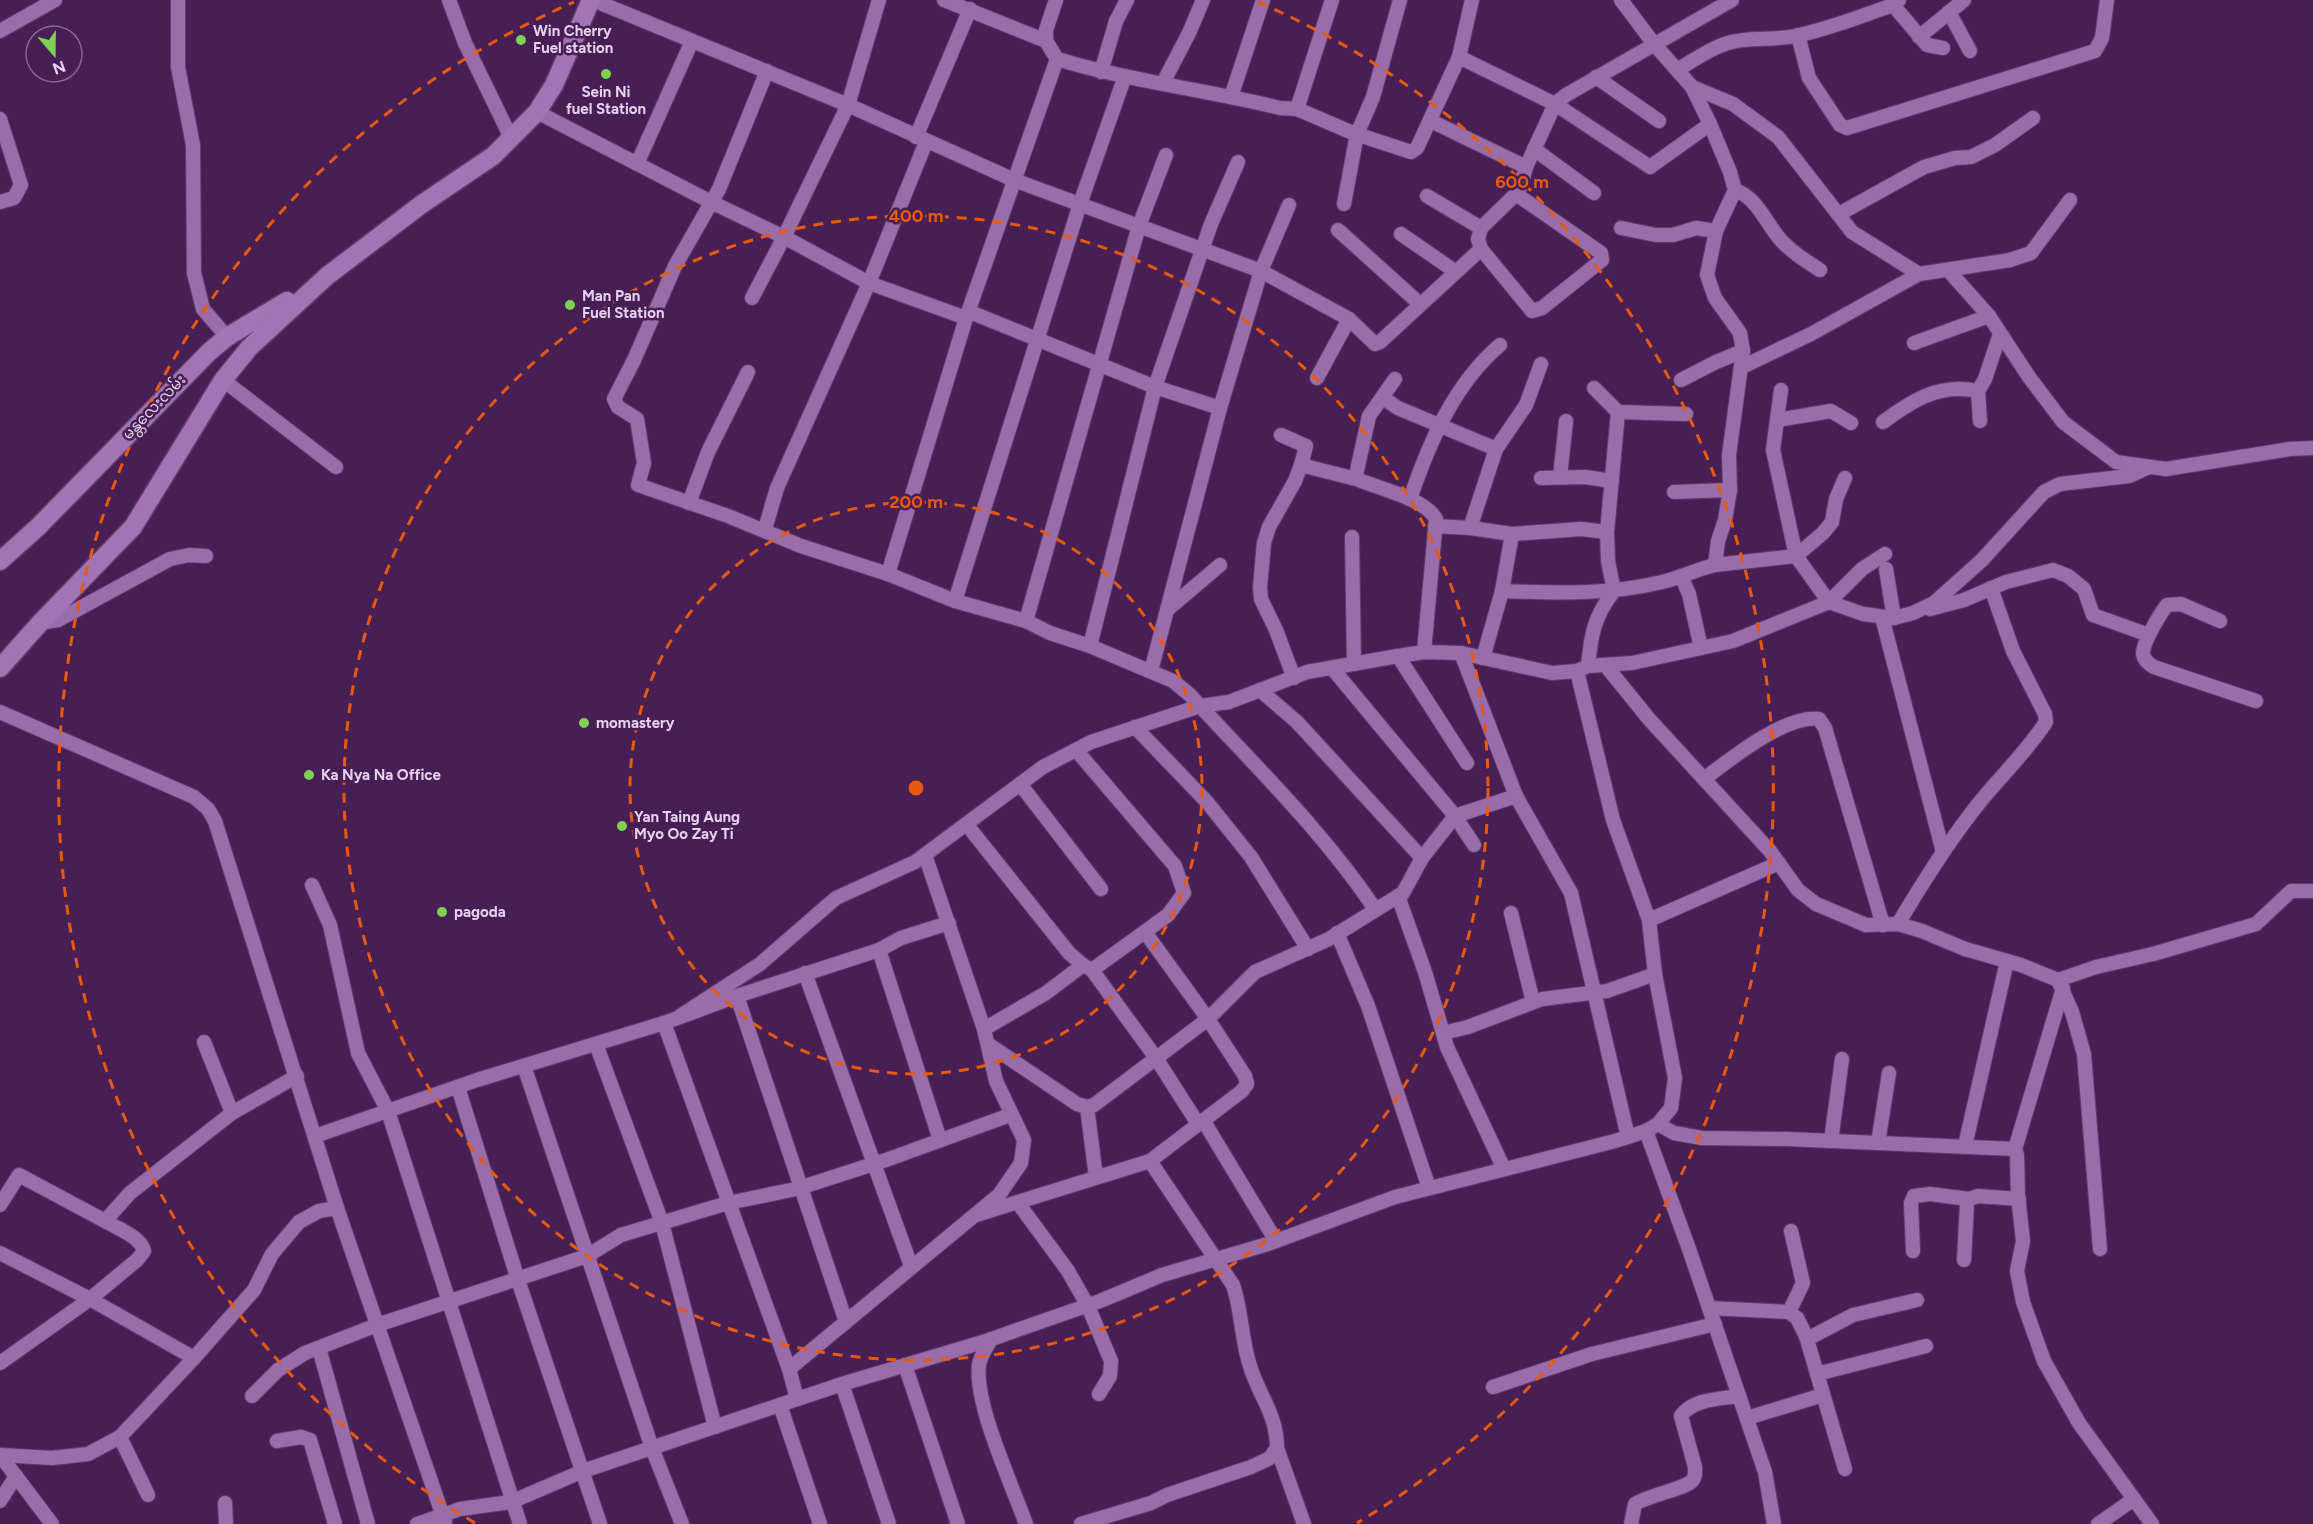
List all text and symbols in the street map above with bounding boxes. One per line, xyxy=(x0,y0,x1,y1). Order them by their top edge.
place label: Win Cherry Fuel station xyxy=(533,22,613,57)
north arrow xyxy=(24,24,84,84)
marker: Win Cherry Fuel station xyxy=(514,33,528,47)
text: N xyxy=(50,57,68,79)
marker: Sein Ni fuel Station xyxy=(599,67,613,81)
place label: Sein Ni fuel Station xyxy=(566,83,646,118)
text: 600 m xyxy=(1495,171,1549,193)
text: 400 m xyxy=(889,205,943,227)
place label: Man Pan Fuel Station xyxy=(582,287,664,322)
marker: Man Pan Fuel Station xyxy=(563,298,577,312)
street label: မန္တလေးလမ်း xyxy=(118,370,192,445)
text: 200 m xyxy=(889,491,943,513)
place label: momastery xyxy=(596,714,675,732)
marker: momastery xyxy=(577,716,591,730)
place label: Ka Nya Na Office xyxy=(321,766,442,784)
marker: Ka Nya Na Office xyxy=(302,768,316,782)
centre of rings xyxy=(906,778,926,798)
place label: Yan Taing Aung Myo Oo Zay Ti xyxy=(634,808,740,843)
marker: Yan Taing Aung Myo Oo Zay Ti xyxy=(615,819,629,833)
place label: pagoda xyxy=(454,903,506,921)
marker: pagoda xyxy=(435,905,449,919)

